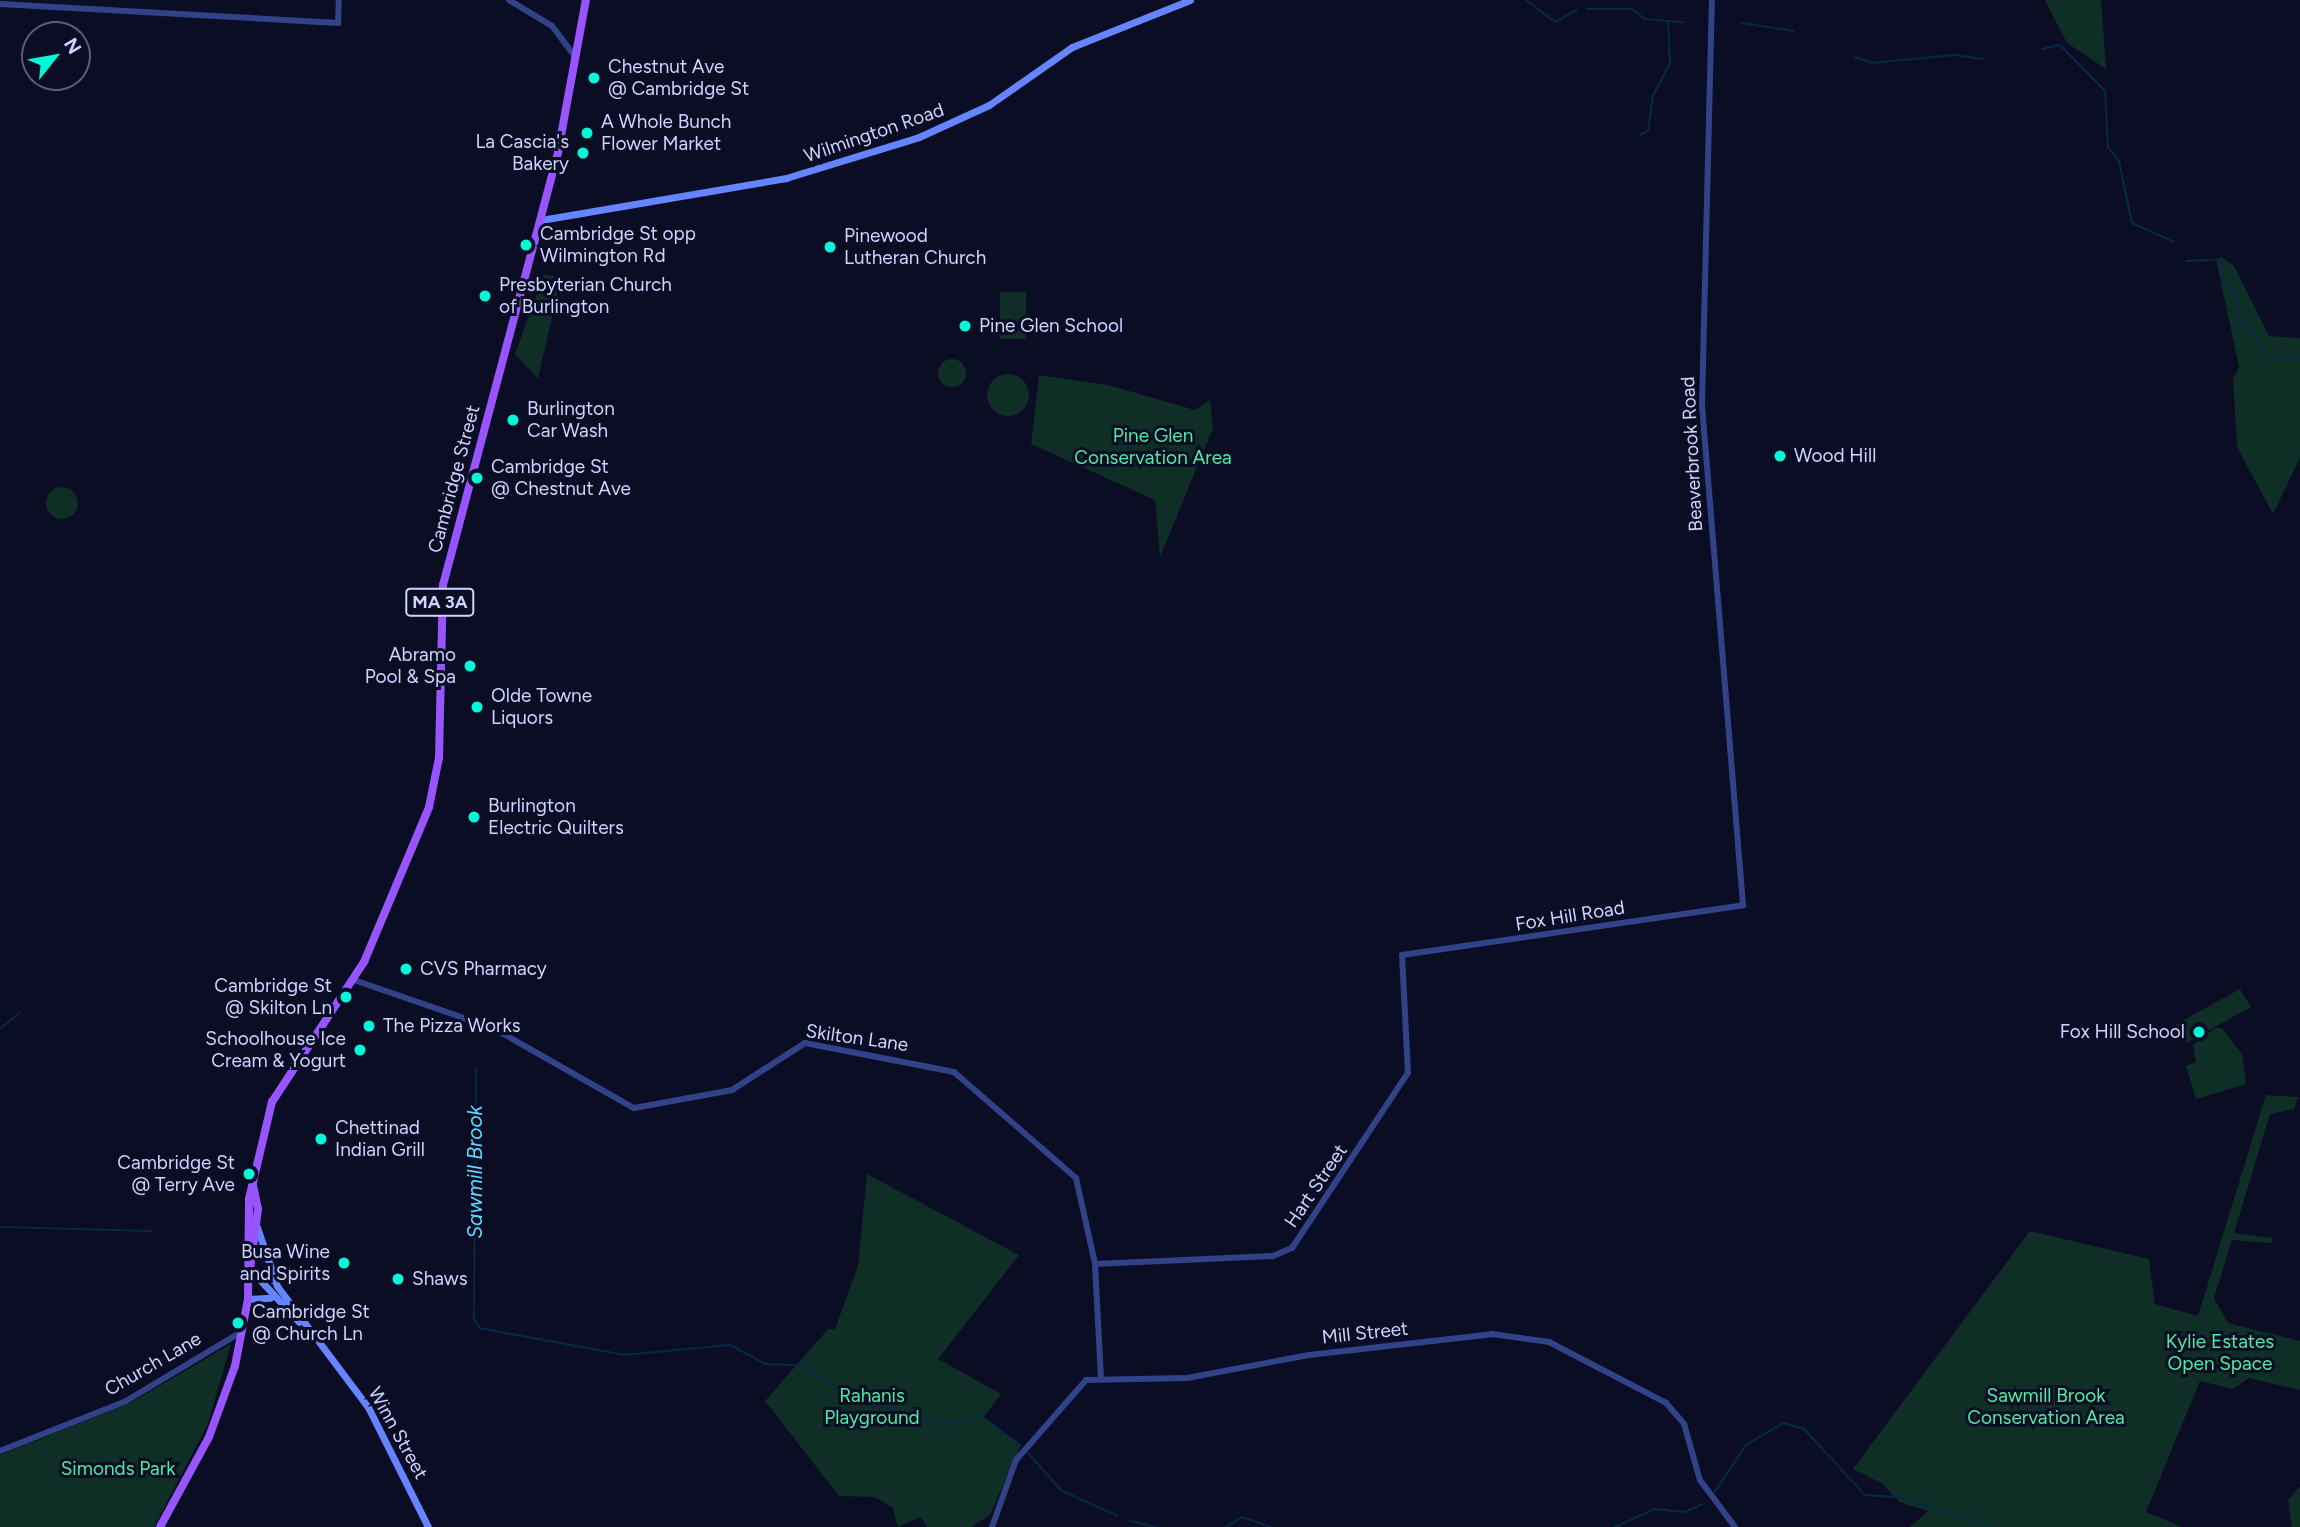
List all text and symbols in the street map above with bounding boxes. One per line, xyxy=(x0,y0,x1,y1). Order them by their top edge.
north arrow xyxy=(21,21,91,91)
text: N xyxy=(59,34,86,58)
place label: Chestnut Ave @ Cambridge St xyxy=(608,56,749,100)
marker: Chestnut Ave @ Cambridge St xyxy=(586,70,602,86)
street label: Wilmington Road xyxy=(801,98,947,168)
place label: A Whole Bunch Flower Market xyxy=(601,111,731,155)
marker: A Whole Bunch Flower Market xyxy=(579,125,595,141)
place label: La Cascia's Bakery xyxy=(475,131,569,175)
marker: La Cascia's Bakery xyxy=(575,145,591,161)
place label: Cambridge St opp Wilmington Rd xyxy=(540,223,696,267)
place label: Pinewood Lutheran Church xyxy=(844,225,986,269)
marker: Cambridge St opp Wilmington Rd xyxy=(518,237,534,253)
marker: Pinewood Lutheran Church xyxy=(822,239,838,255)
place label: Presbyterian Church of Burlington xyxy=(499,274,672,318)
marker: Presbyterian Church of Burlington xyxy=(477,288,493,304)
place label: Pine Glen School xyxy=(979,315,1123,337)
marker: Pine Glen School xyxy=(957,318,973,334)
street label: Beaverbrook Road xyxy=(1677,376,1707,532)
place label: Burlington Car Wash xyxy=(527,398,615,442)
street label: Cambridge Street xyxy=(423,403,485,555)
marker: Burlington Car Wash xyxy=(505,412,521,428)
park label: Pine Glen Conservation Area xyxy=(1074,425,1232,469)
place label: Wood Hill xyxy=(1794,445,1876,467)
marker: Wood Hill xyxy=(1772,448,1788,464)
place label: Cambridge St @ Chestnut Ave xyxy=(491,456,631,500)
marker: Cambridge St @ Chestnut Ave xyxy=(469,470,485,486)
road number: MA 3A xyxy=(405,588,475,616)
place label: Abramo Pool & Spa xyxy=(365,644,456,688)
marker: Abramo Pool & Spa xyxy=(462,658,478,674)
place label: Olde Towne Liquors xyxy=(491,685,592,729)
marker: Olde Towne Liquors xyxy=(469,699,485,715)
place label: Burlington Electric Quilters xyxy=(488,795,624,839)
marker: Burlington Electric Quilters xyxy=(466,809,482,825)
street label: Fox Hill Road xyxy=(1514,896,1626,936)
place label: CVS Pharmacy xyxy=(420,958,547,980)
marker: CVS Pharmacy xyxy=(398,961,414,977)
place label: Cambridge St @ Skilton Ln xyxy=(214,975,332,1019)
marker: Cambridge St @ Skilton Ln xyxy=(338,989,354,1005)
place label: The Pizza Works xyxy=(383,1015,521,1037)
marker: The Pizza Works xyxy=(361,1018,377,1034)
street label: Skilton Lane xyxy=(804,1020,910,1056)
place label: Fox Hill School xyxy=(2060,1021,2185,1043)
marker: Fox Hill School xyxy=(2191,1024,2207,1040)
place label: Schoolhouse Ice Cream & Yogurt xyxy=(205,1028,346,1072)
marker: Schoolhouse Ice Cream & Yogurt xyxy=(352,1042,368,1058)
water label: Sawmill Brook xyxy=(462,1105,488,1239)
place label: Chettinad Indian Grill xyxy=(335,1117,425,1161)
marker: Chettinad Indian Grill xyxy=(313,1131,329,1147)
street label: Hart Street xyxy=(1280,1140,1352,1232)
place label: Cambridge St @ Terry Ave xyxy=(117,1152,235,1196)
marker: Cambridge St @ Terry Ave xyxy=(241,1166,257,1182)
place label: Busa Wine and Spirits xyxy=(240,1241,330,1285)
marker: Busa Wine and Spirits xyxy=(336,1255,352,1271)
place label: Shaws xyxy=(412,1268,468,1290)
marker: Shaws xyxy=(390,1271,406,1287)
place label: Cambridge St @ Church Ln xyxy=(252,1301,370,1345)
marker: Cambridge St @ Church Ln xyxy=(230,1315,246,1331)
street label: Mill Street xyxy=(1321,1317,1409,1349)
street label: Church Lane xyxy=(101,1327,205,1401)
park label: Kylie Estates Open Space xyxy=(2166,1331,2274,1375)
street label: Winn Street xyxy=(363,1383,433,1483)
park label: Rahanis Playground xyxy=(824,1385,920,1429)
park label: Sawmill Brook Conservation Area xyxy=(1967,1385,2125,1429)
park label: Simonds Park xyxy=(61,1458,175,1480)

